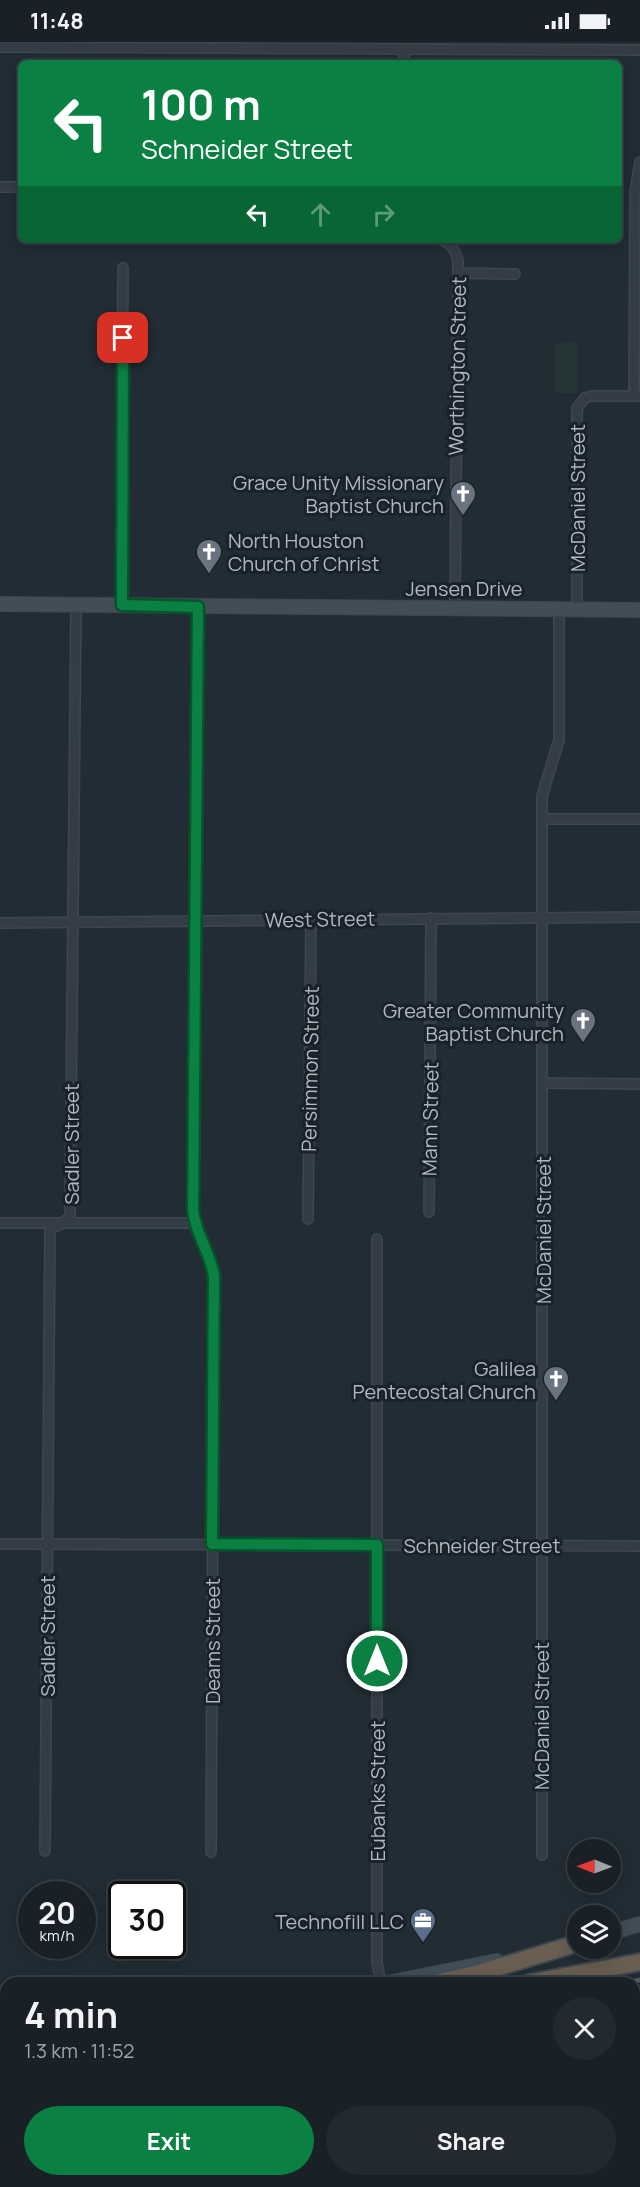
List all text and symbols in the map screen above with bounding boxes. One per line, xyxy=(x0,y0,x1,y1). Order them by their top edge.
text: 11:48 xyxy=(30,6,84,36)
text: 100 m xyxy=(141,75,261,133)
icon: left xyxy=(42,84,120,162)
text: Schneider Street xyxy=(141,130,353,167)
icon: left xyxy=(241,198,274,231)
icon: ahead xyxy=(304,198,337,231)
icon: right xyxy=(367,198,400,231)
street label: Worthington Street xyxy=(442,276,472,456)
pin xyxy=(97,312,148,363)
icon: arrive xyxy=(106,321,139,354)
street label: McDaniel Street xyxy=(564,424,591,572)
place label: Grace Unity Missionary Baptist Church xyxy=(233,469,444,519)
church icon: Grace Unity Missionary Baptist Church xyxy=(448,479,478,517)
place label: North Houston Church of Christ xyxy=(228,527,380,577)
church icon: North Houston Church of Christ xyxy=(194,537,224,575)
street label: Jensen Drive xyxy=(405,575,523,602)
street label: West Street xyxy=(265,905,375,933)
street label: Persimmon Street xyxy=(295,986,325,1152)
place label: Greater Community Baptist Church xyxy=(383,997,564,1047)
church icon: Greater Community Baptist Church xyxy=(568,1006,598,1044)
street label: Mann Street xyxy=(416,1062,444,1176)
street label: Sadler Street xyxy=(58,1083,85,1205)
street label: McDaniel Street xyxy=(530,1156,557,1304)
place label: Galilea Pentecostal Church xyxy=(353,1355,536,1405)
church icon: Galilea Pentecostal Church xyxy=(541,1364,571,1402)
street label: Schneider Street xyxy=(404,1532,560,1559)
street label: Sadler Street xyxy=(34,1575,61,1697)
street label: Deams Street xyxy=(199,1578,226,1704)
position arrow xyxy=(345,1629,409,1693)
street label: McDaniel Street xyxy=(528,1642,555,1790)
street label: Eubanks Street xyxy=(364,1720,391,1862)
north arrow xyxy=(567,1839,621,1893)
map controls xyxy=(567,1839,621,1959)
speed limit sign: 30 xyxy=(108,1881,186,1959)
text: 20 xyxy=(38,1892,76,1933)
button: layers xyxy=(567,1905,621,1959)
office icon: Technofill LLC xyxy=(408,1906,438,1944)
place label: Technofill LLC xyxy=(275,1908,404,1935)
text: km/h xyxy=(40,1925,74,1946)
text: 4 min xyxy=(24,1990,118,2039)
button: close xyxy=(553,1997,616,2060)
text: 1.3 km · 11:52 xyxy=(24,2037,135,2064)
button: Exit xyxy=(24,2106,314,2175)
button: Share xyxy=(326,2106,616,2175)

